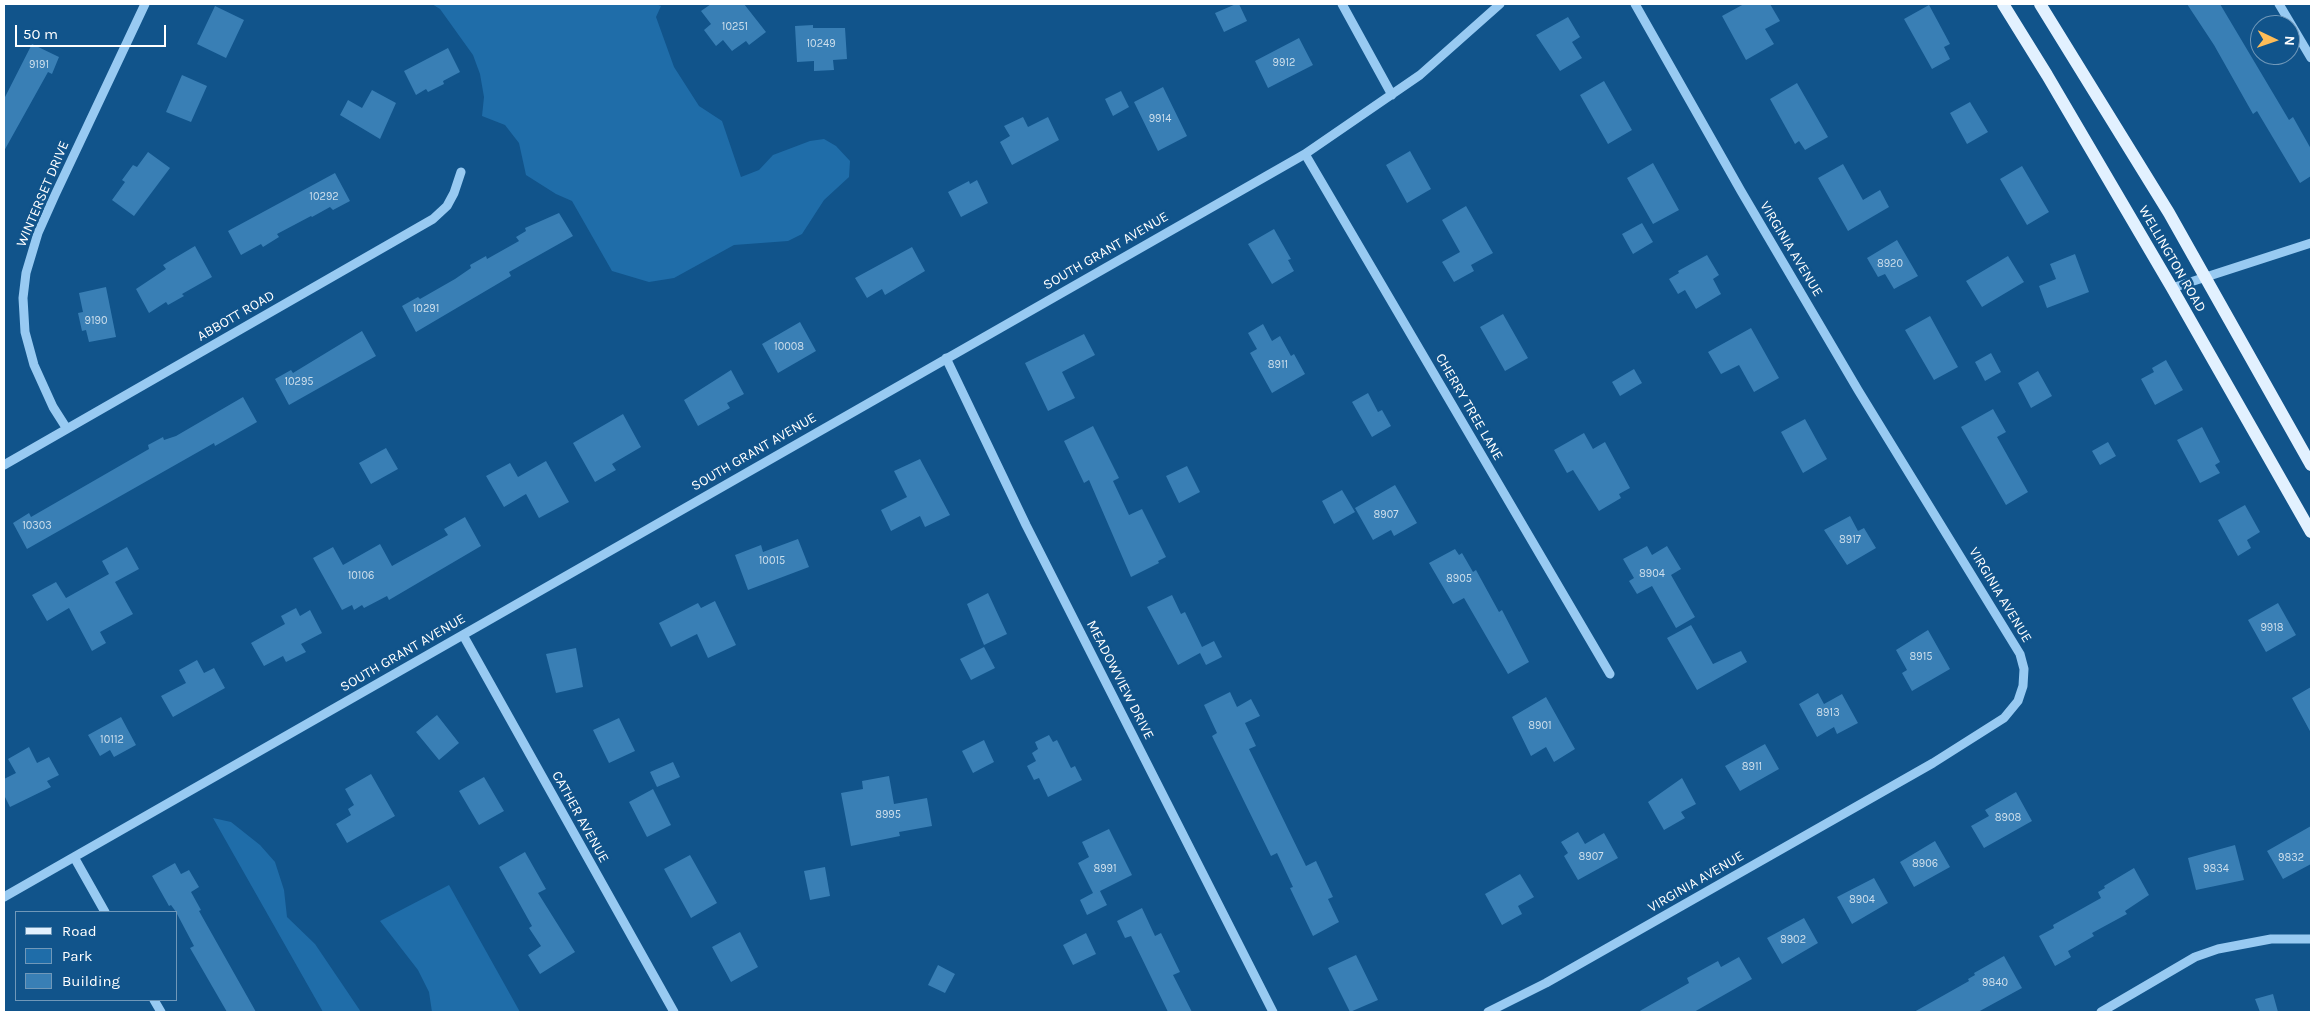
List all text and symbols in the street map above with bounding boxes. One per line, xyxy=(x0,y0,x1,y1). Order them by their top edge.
scale bar xyxy=(18,15,169,47)
north arrow xyxy=(2250,15,2300,65)
house number: 10251 xyxy=(722,20,748,34)
text: 50 m xyxy=(23,25,58,43)
text: N xyxy=(2281,35,2298,46)
house number: 10249 xyxy=(806,37,836,51)
house number: 9912 xyxy=(1273,56,1295,70)
house number: 9191 xyxy=(29,58,49,72)
house number: 9914 xyxy=(1149,112,1171,126)
street label: WINTERSET DRIVE xyxy=(13,138,73,250)
house number: 10292 xyxy=(309,190,339,204)
street label: VIRGINIA AVENUE xyxy=(1756,198,1826,300)
street label: WELLINGTON ROAD xyxy=(2135,203,2209,315)
street label: SOUTH GRANT AVENUE xyxy=(1040,208,1172,294)
house number: 8920 xyxy=(1877,257,1903,271)
street label: ABBOTT ROAD xyxy=(194,287,278,345)
house number: 10291 xyxy=(413,302,439,316)
house number: 9190 xyxy=(85,314,107,328)
house number: 10008 xyxy=(774,340,804,354)
street label: CHERRY TREE LANE xyxy=(1432,351,1506,463)
house number: 8911 xyxy=(1268,358,1288,372)
house number: 10295 xyxy=(284,375,314,389)
street label: SOUTH GRANT AVENUE xyxy=(688,409,820,495)
house number: 8907 xyxy=(1374,508,1398,522)
house number: 10303 xyxy=(22,519,52,533)
house number: 8917 xyxy=(1839,533,1861,547)
street label: VIRGINIA AVENUE xyxy=(1965,544,2035,646)
house number: 10015 xyxy=(759,554,785,568)
house number: 8904 xyxy=(1639,567,1665,581)
house number: 10106 xyxy=(348,569,374,583)
house number: 8905 xyxy=(1446,572,1472,586)
street label: SOUTH GRANT AVENUE xyxy=(337,610,469,696)
street label: MEADOWVIEW DRIVE xyxy=(1083,618,1157,742)
house number: 9918 xyxy=(2260,621,2284,635)
house number: 8915 xyxy=(1910,650,1932,664)
house number: 8913 xyxy=(1816,706,1840,720)
house number: 8901 xyxy=(1528,719,1552,733)
house number: 10112 xyxy=(100,733,124,747)
house number: 8911 xyxy=(1742,760,1762,774)
street label: CATHER AVENUE xyxy=(548,768,612,866)
house number: 8995 xyxy=(875,808,901,822)
house number: 8908 xyxy=(1995,811,2021,825)
street label: VIRGINIA AVENUE xyxy=(1645,848,1747,916)
house number: 8907 xyxy=(1579,850,1603,864)
house number: 9832 xyxy=(2278,851,2304,865)
house number: 8906 xyxy=(1912,857,1938,871)
house number: 8991 xyxy=(1093,862,1117,876)
house number: 9834 xyxy=(2203,862,2229,876)
house number: 8904 xyxy=(1849,893,1875,907)
legend xyxy=(15,911,178,1001)
text: Road xyxy=(62,922,97,940)
house number: 8902 xyxy=(1780,933,1806,947)
text: Park xyxy=(62,947,92,965)
text: Building xyxy=(62,972,120,990)
house number: 9840 xyxy=(1982,976,2008,990)

